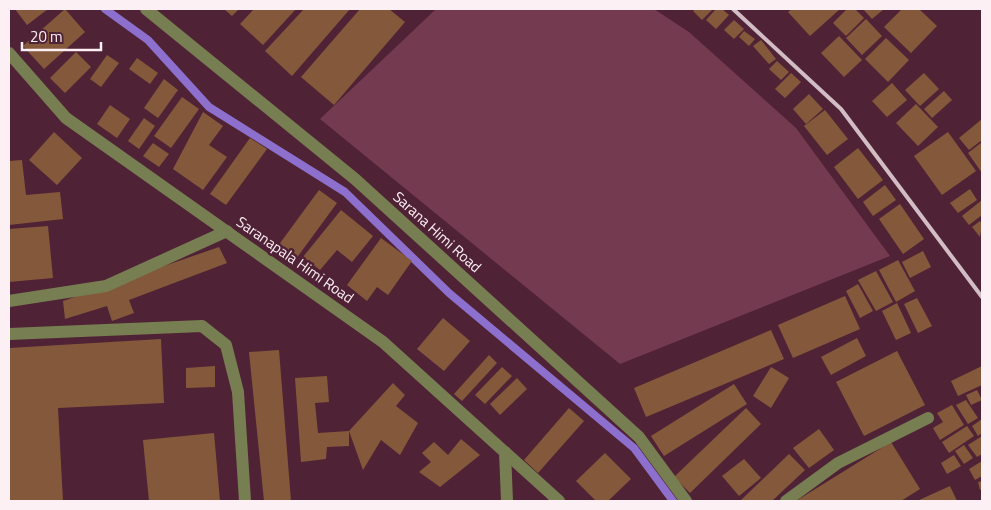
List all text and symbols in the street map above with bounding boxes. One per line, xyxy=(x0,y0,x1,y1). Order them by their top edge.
scale bar xyxy=(22,20,101,52)
text: 20 m xyxy=(30,25,63,48)
street label: Sarana Himi Road xyxy=(388,186,487,278)
street label: Saranapala Himi Road xyxy=(232,210,359,309)

